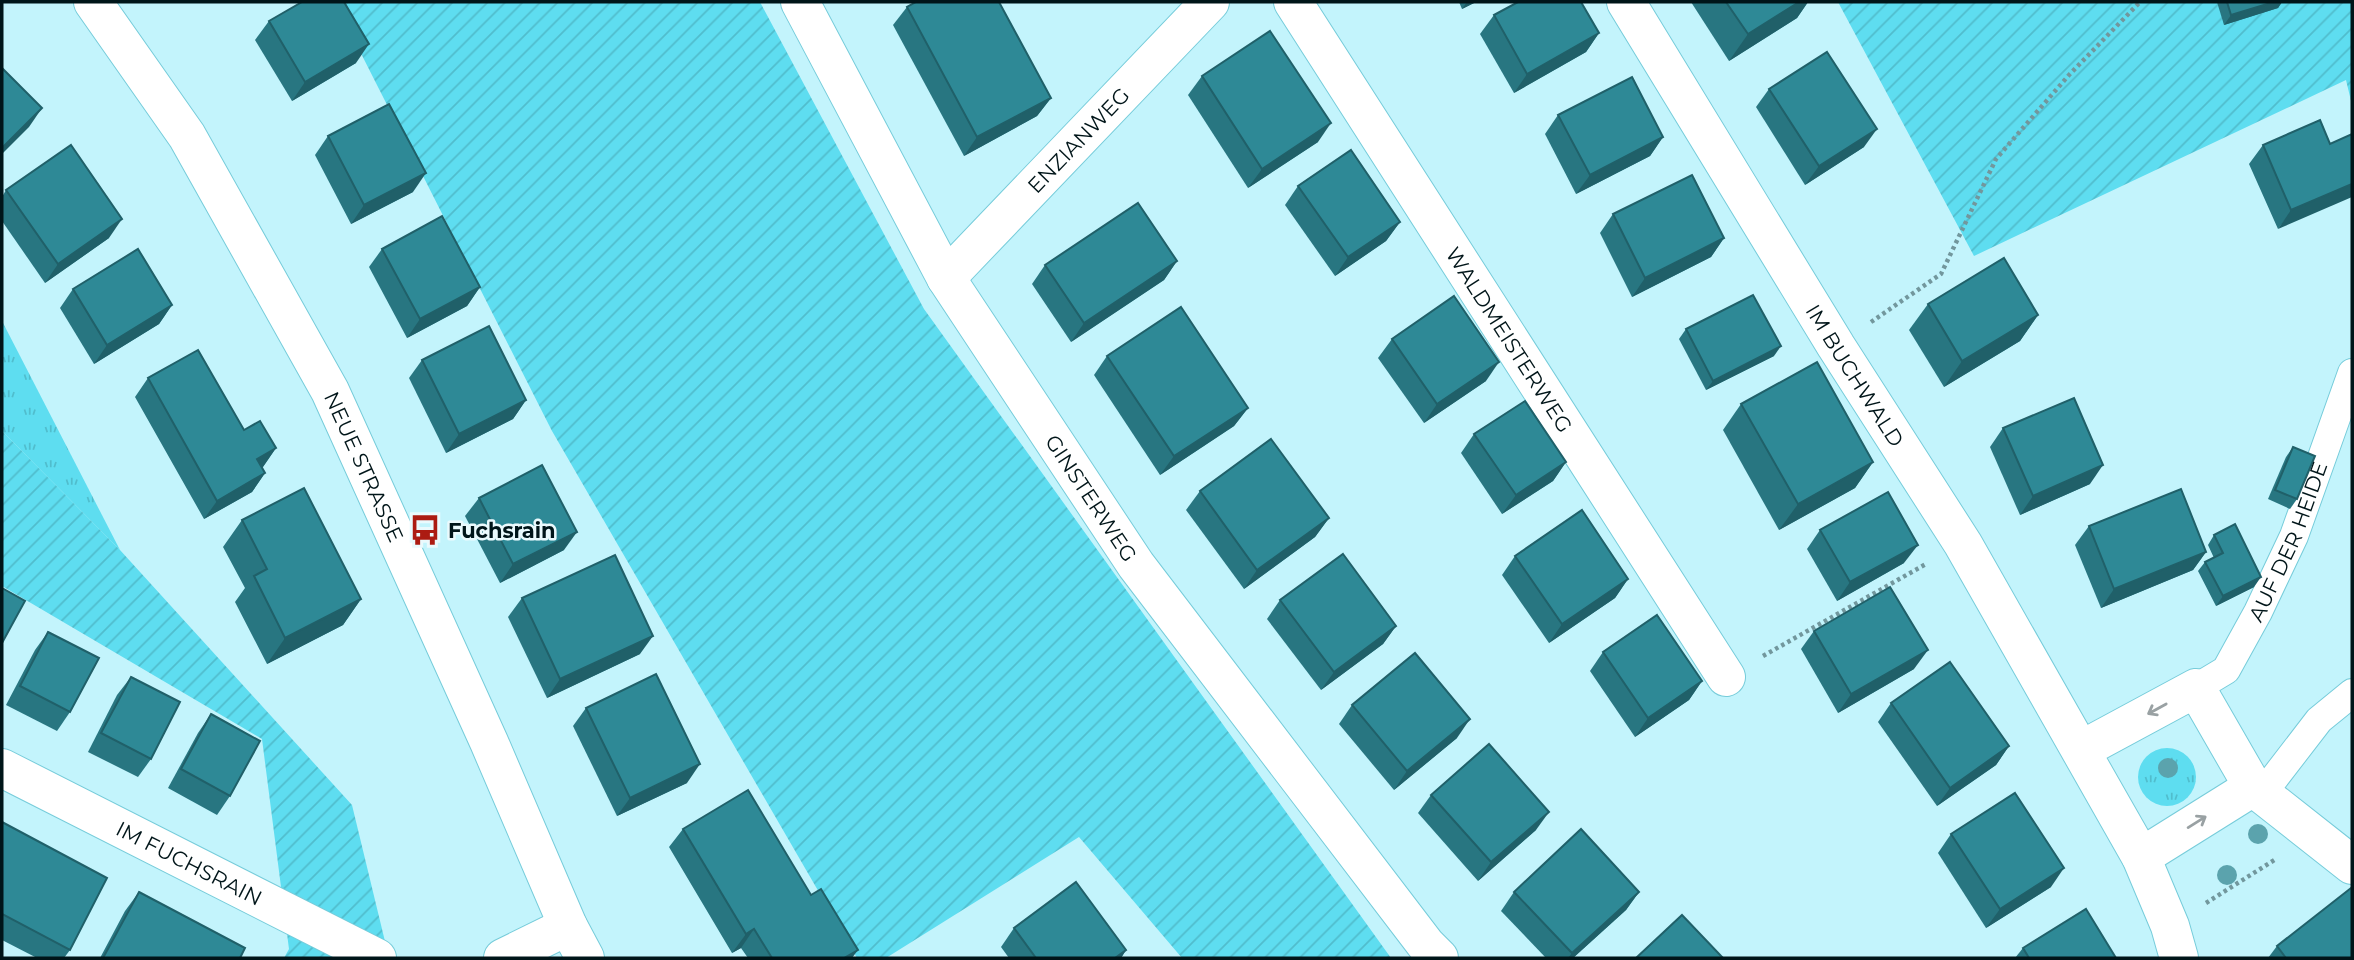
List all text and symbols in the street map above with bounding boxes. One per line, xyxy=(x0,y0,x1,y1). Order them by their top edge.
street label: ENZIANWEG xyxy=(1022,82,1134,198)
street label: WALDMEISTERWEG xyxy=(1441,242,1578,437)
street label: IM BUCHWALD xyxy=(1801,300,1910,451)
street label: NEUE STRASSE xyxy=(319,387,409,546)
street label: GINSTERWEG xyxy=(1041,430,1143,566)
street label: AUF DER HEIDE xyxy=(2243,458,2332,626)
bus stop icon: Fuchsrain xyxy=(408,513,442,547)
place label: Fuchsrain xyxy=(448,518,556,543)
one-way arrow xyxy=(2148,702,2168,716)
one-way arrow xyxy=(2187,814,2206,829)
street label: IM FUCHSRAIN xyxy=(112,816,267,910)

